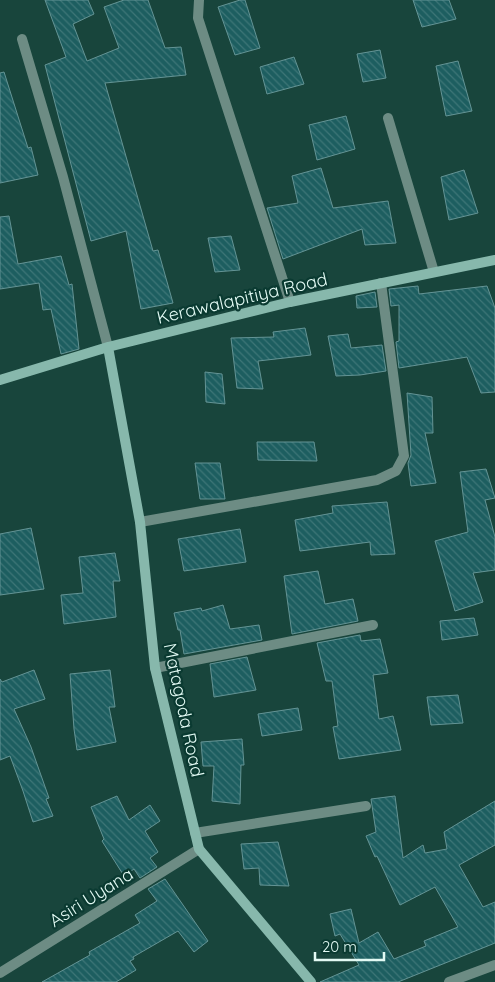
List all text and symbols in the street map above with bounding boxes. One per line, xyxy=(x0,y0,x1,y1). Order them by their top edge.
street label: Kerawalapitiya Road xyxy=(154,267,330,329)
street label: Matagoda Road xyxy=(159,641,209,779)
street label: Asiri Uyana xyxy=(45,862,137,932)
scale bar xyxy=(315,930,384,962)
text: 20 m xyxy=(322,937,357,956)

